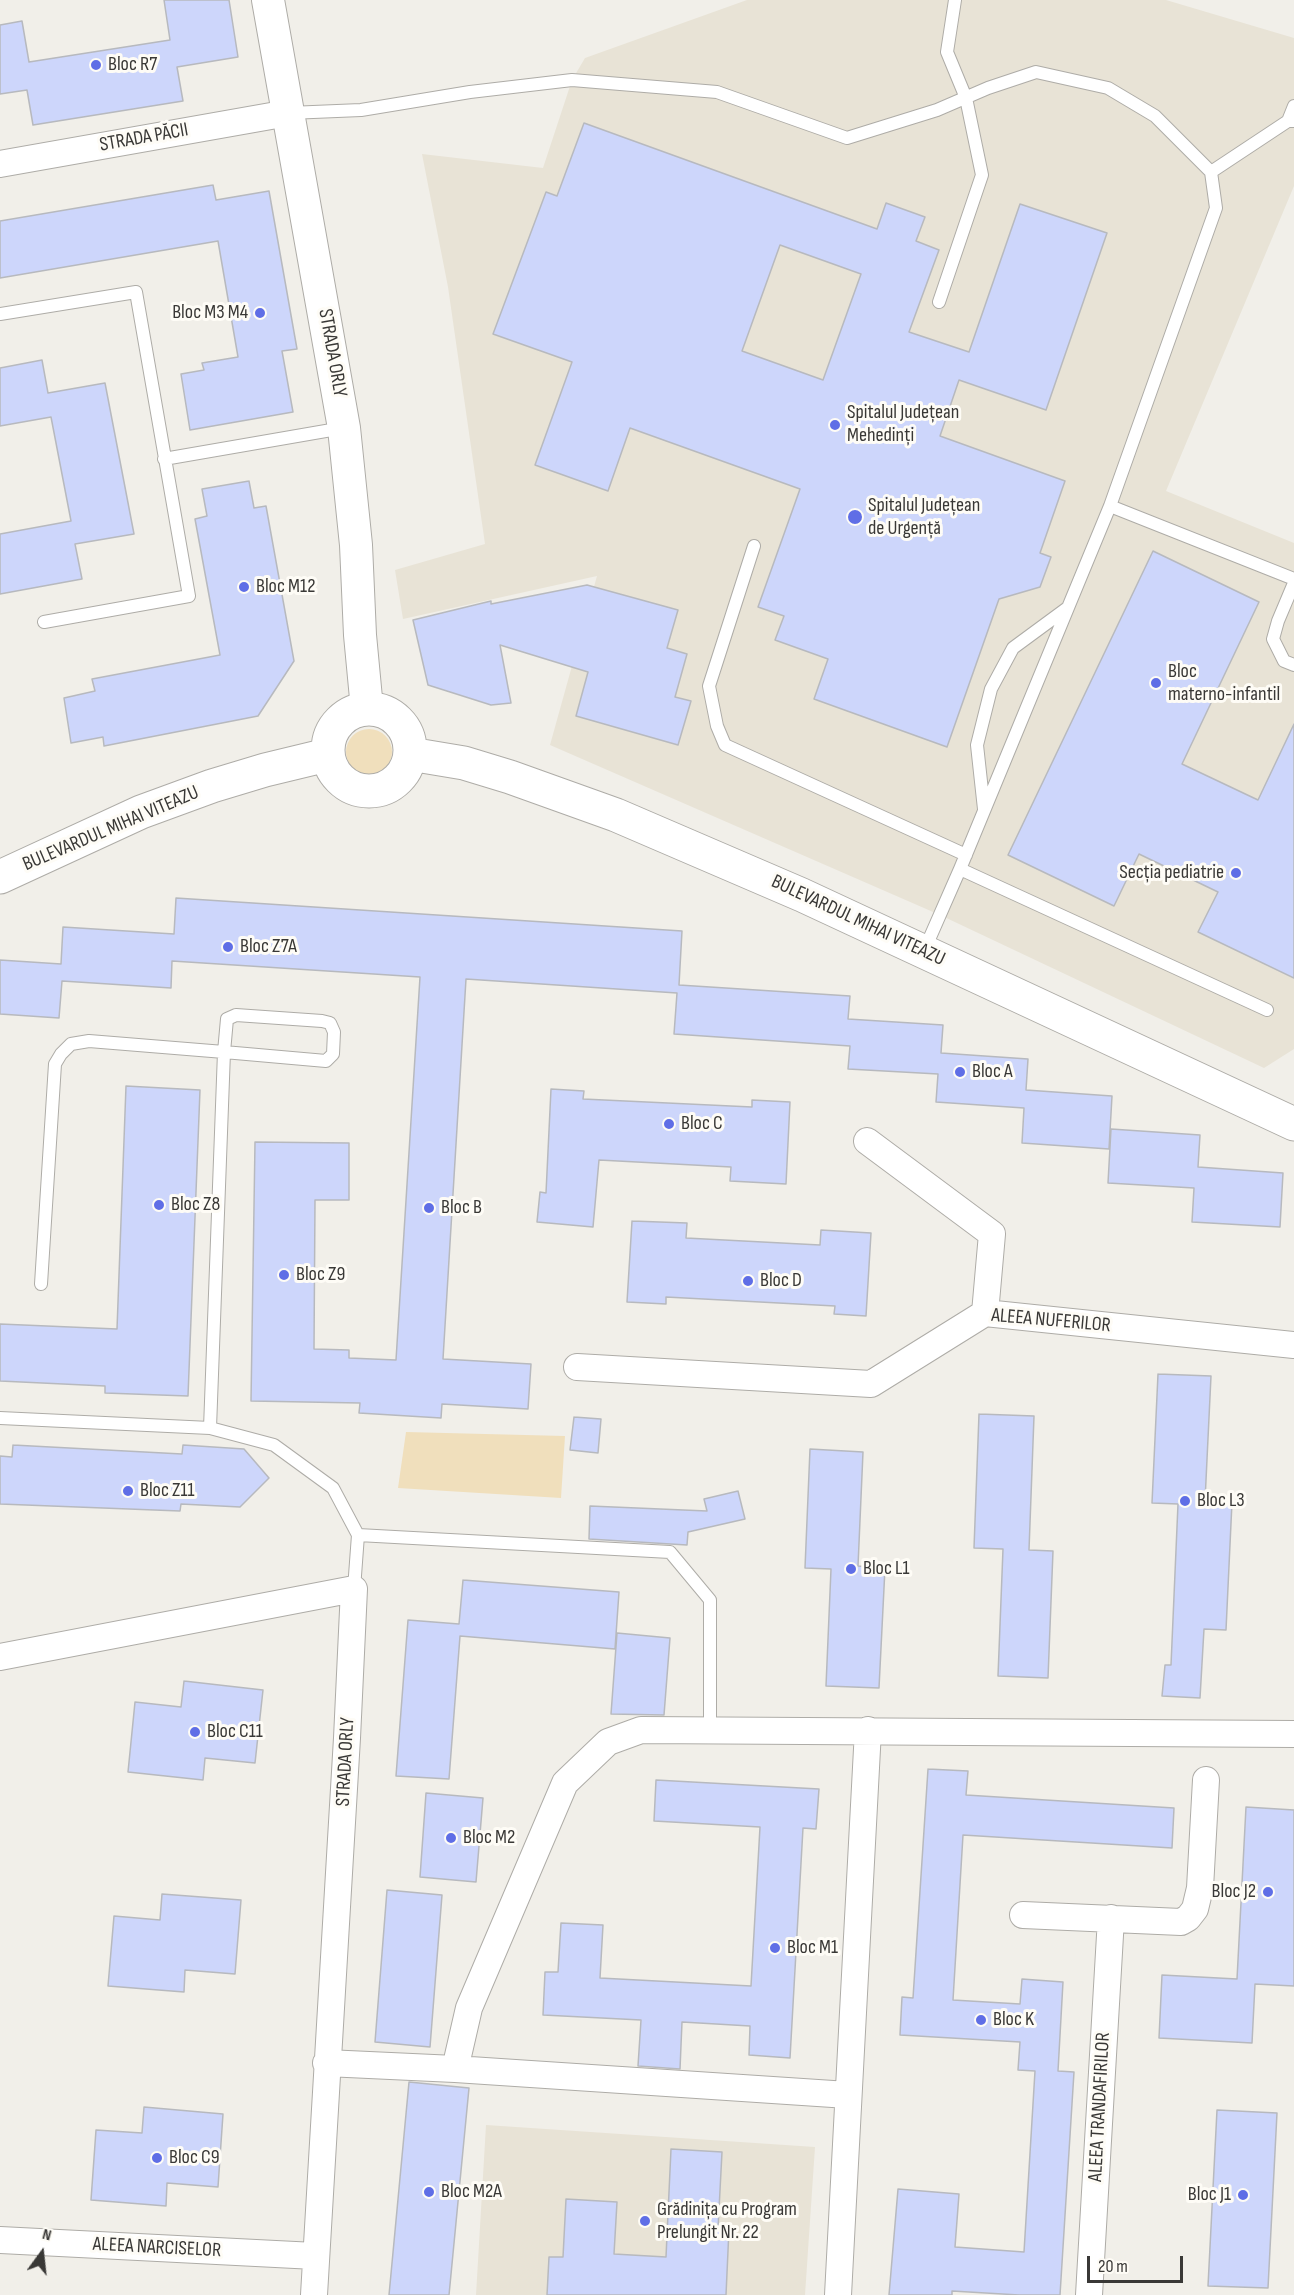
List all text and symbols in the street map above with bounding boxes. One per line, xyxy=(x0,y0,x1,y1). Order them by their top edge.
place label: Bloc R7 xyxy=(108,53,157,77)
marker: Bloc R7 xyxy=(89,58,103,72)
street label: STRADA PĂCII xyxy=(98,118,190,158)
place label: Bloc M3 M4 xyxy=(172,301,248,325)
marker: Bloc M3 M4 xyxy=(253,306,267,320)
street label: STRADA ORLY xyxy=(312,307,352,399)
place label: Spitalul Județean Mehedinți xyxy=(847,401,959,448)
marker: Spitalul Județean Mehedinți xyxy=(828,418,842,432)
place label: Spitalul Județean de Urgență xyxy=(868,494,980,541)
marker: Spitalul Județean de Urgență xyxy=(846,508,864,526)
place label: Bloc M12 xyxy=(256,575,315,599)
marker: Bloc M12 xyxy=(237,580,251,594)
place label: Bloc materno-infantil xyxy=(1168,660,1280,707)
marker: Bloc materno-infantil xyxy=(1149,676,1163,690)
street label: BULEVARDUL MIHAI VITEAZU xyxy=(19,781,203,877)
place label: Secția pediatrie xyxy=(1119,861,1224,885)
marker: Secția pediatrie xyxy=(1229,866,1243,880)
street label: BULEVARDUL MIHAI VITEAZU xyxy=(767,870,949,972)
place label: Bloc Z7A xyxy=(240,935,297,959)
marker: Bloc Z7A xyxy=(221,940,235,954)
place label: Bloc A xyxy=(972,1060,1013,1084)
marker: Bloc A xyxy=(953,1065,967,1079)
place label: Bloc C xyxy=(681,1112,723,1136)
marker: Bloc C xyxy=(662,1117,676,1131)
place label: Bloc Z8 xyxy=(171,1193,220,1217)
place label: Bloc B xyxy=(441,1196,482,1220)
marker: Bloc Z8 xyxy=(152,1198,166,1212)
marker: Bloc B xyxy=(422,1201,436,1215)
place label: Bloc Z9 xyxy=(296,1263,345,1287)
marker: Bloc Z9 xyxy=(277,1268,291,1282)
place label: Bloc D xyxy=(760,1269,802,1293)
marker: Bloc D xyxy=(741,1274,755,1288)
street label: ALEEA NUFERILOR xyxy=(990,1304,1112,1338)
place label: Bloc Z11 xyxy=(140,1479,194,1503)
marker: Bloc Z11 xyxy=(121,1484,135,1498)
place label: Bloc L3 xyxy=(1197,1489,1245,1513)
marker: Bloc L3 xyxy=(1178,1494,1192,1508)
place label: Bloc L1 xyxy=(863,1557,909,1581)
marker: Bloc L1 xyxy=(844,1562,858,1576)
street label: STRADA ORLY xyxy=(332,1717,360,1807)
place label: Bloc C11 xyxy=(207,1720,263,1744)
marker: Bloc C11 xyxy=(188,1725,202,1739)
place label: Bloc M2 xyxy=(463,1826,515,1850)
marker: Bloc M2 xyxy=(444,1831,458,1845)
place label: Bloc J2 xyxy=(1212,1880,1256,1904)
marker: Bloc J2 xyxy=(1261,1885,1275,1899)
place label: Bloc M1 xyxy=(787,1936,838,1960)
marker: Bloc M1 xyxy=(768,1941,782,1955)
place label: Bloc K xyxy=(993,2008,1034,2032)
marker: Bloc K xyxy=(974,2013,988,2027)
street label: ALEEA TRANDAFIRILOR xyxy=(1084,2032,1116,2182)
place label: Bloc C9 xyxy=(169,2146,220,2170)
marker: Bloc C9 xyxy=(150,2151,164,2165)
place label: Bloc M2A xyxy=(441,2180,502,2204)
place label: Bloc J1 xyxy=(1188,2183,1231,2207)
marker: Bloc M2A xyxy=(422,2185,436,2199)
marker: Bloc J1 xyxy=(1236,2188,1250,2202)
place label: Grădinița cu Program Prelungit Nr. 22 xyxy=(657,2198,797,2245)
marker: Grădinița cu Program Prelungit Nr. 22 xyxy=(638,2214,652,2228)
north arrow xyxy=(12,2223,72,2283)
text: N xyxy=(40,2225,53,2245)
street label: ALEEA NARCISELOR xyxy=(92,2233,222,2263)
scale bar xyxy=(1090,2244,1186,2282)
text: 20 m xyxy=(1098,2256,1128,2277)

